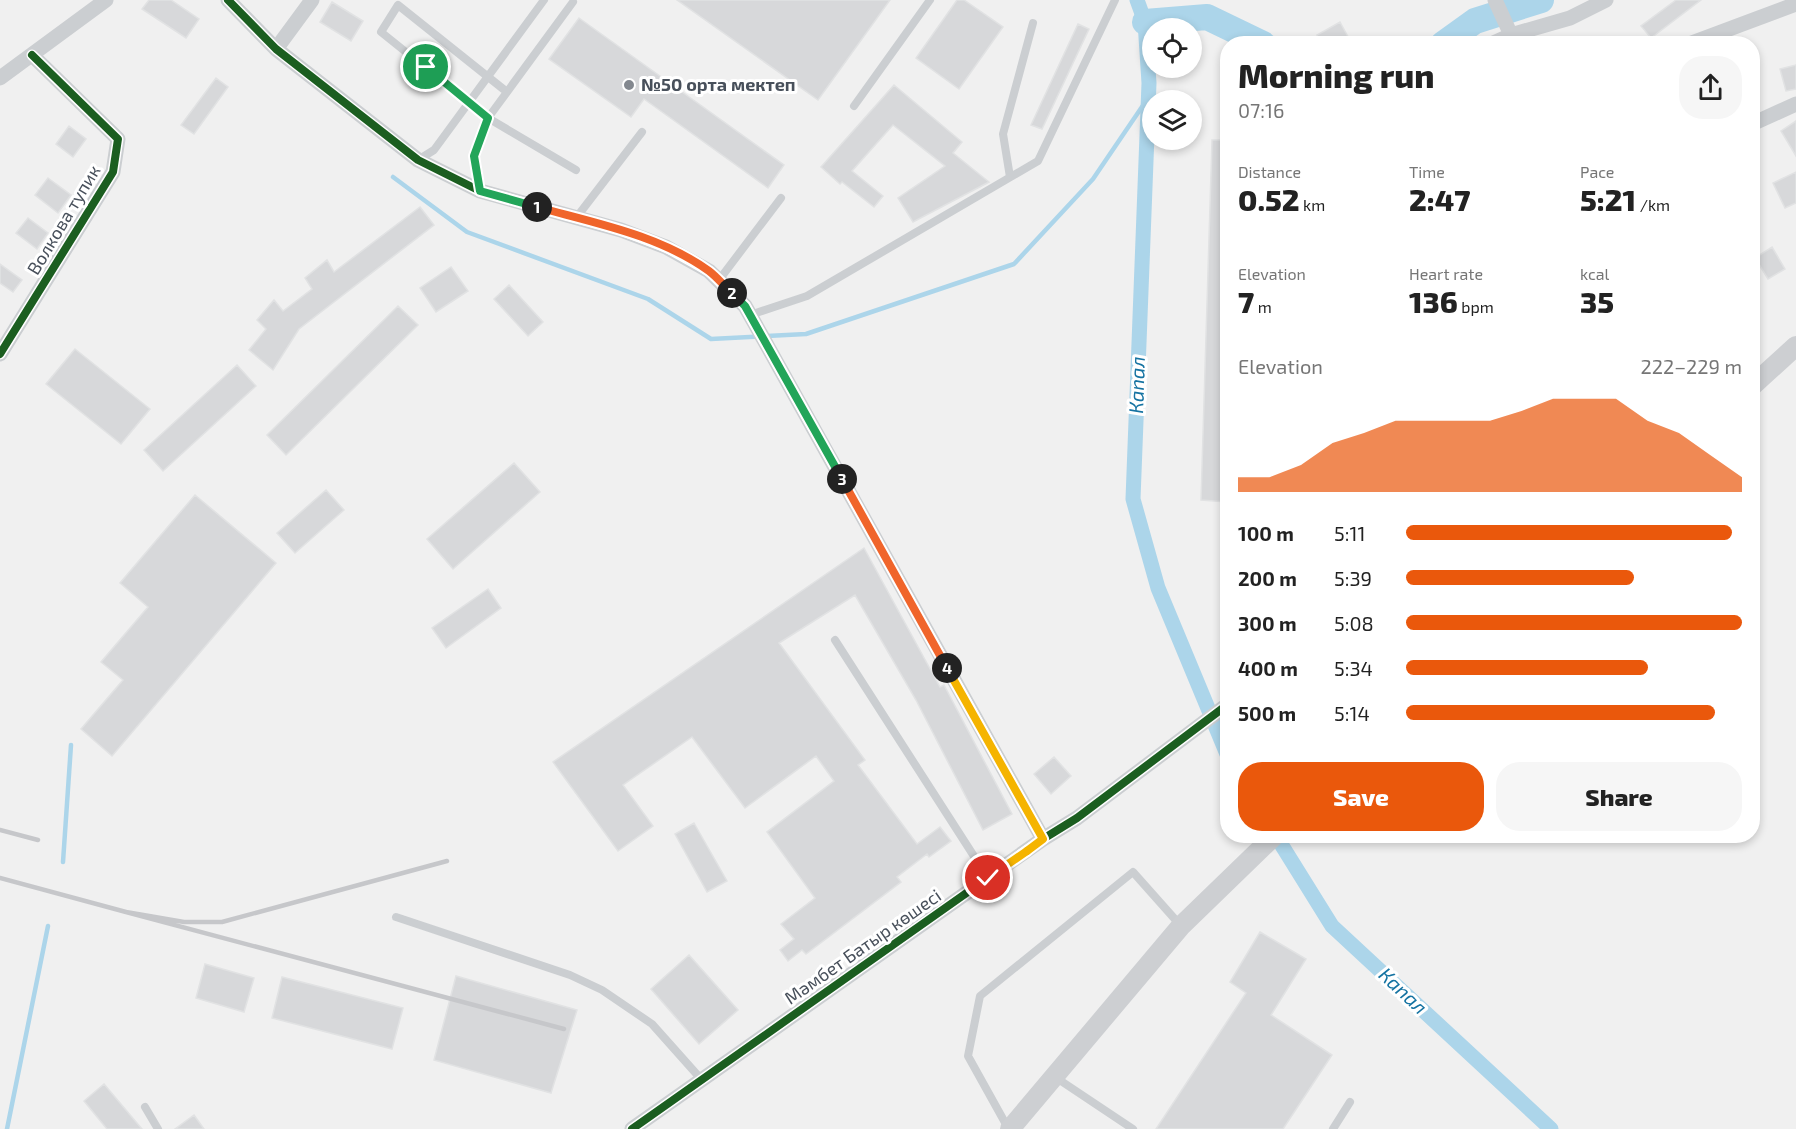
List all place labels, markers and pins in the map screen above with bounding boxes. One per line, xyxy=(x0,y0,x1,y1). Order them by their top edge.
pin xyxy=(400,41,451,92)
place label: №50 орта мектеп xyxy=(641,73,796,95)
marker: №50 орта мектеп xyxy=(622,78,636,92)
pin: 1 xyxy=(522,192,552,222)
pin: 2 xyxy=(717,278,747,308)
pin: 3 xyxy=(827,464,857,494)
pin: 4 xyxy=(932,653,962,683)
pin xyxy=(962,852,1013,903)

